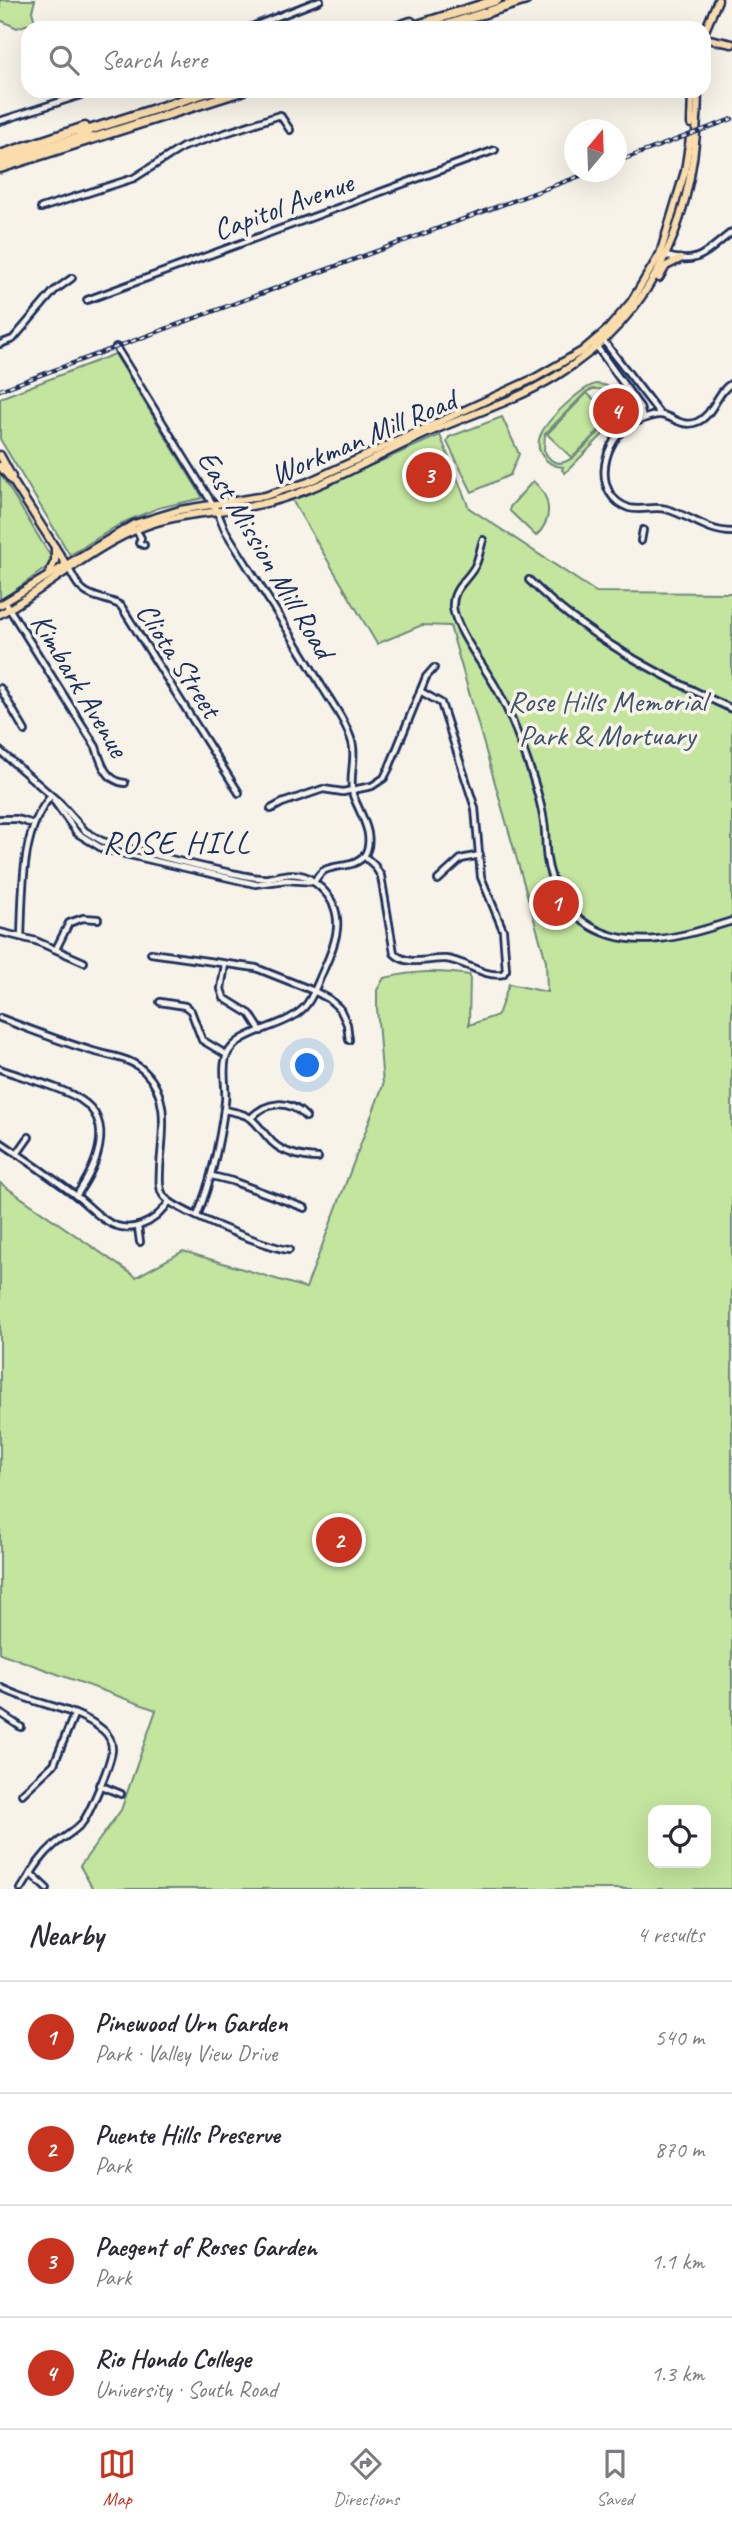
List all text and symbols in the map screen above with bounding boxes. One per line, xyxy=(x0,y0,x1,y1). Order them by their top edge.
search box xyxy=(21,21,711,98)
icon: search xyxy=(45,41,83,79)
text: Search here xyxy=(101,43,207,76)
north arrow xyxy=(564,119,627,182)
street label: Capitol Avenue xyxy=(208,162,360,249)
street label: Workman Mill Road xyxy=(265,379,465,493)
pin: 4 xyxy=(593,385,639,437)
street label: East Mission Mill Road xyxy=(189,443,345,669)
pin: 3 xyxy=(406,449,452,501)
street label: Cliota Street xyxy=(128,595,232,727)
street label: Kimbark Avenue xyxy=(22,606,139,766)
park label: Rose Hills Memorial Park & Mortuary xyxy=(508,682,711,754)
district label: ROSE HILL xyxy=(103,822,251,863)
pin: 1 xyxy=(533,877,579,929)
your location xyxy=(290,1048,324,1082)
pin: 2 xyxy=(316,1514,362,1566)
map controls xyxy=(648,1805,711,1868)
button: locate xyxy=(648,1805,711,1868)
text: Nearby xyxy=(28,1916,104,1954)
text: 4 results xyxy=(637,1920,704,1949)
text: Pinewood Urn Garden xyxy=(95,2006,287,2039)
text: 1 xyxy=(46,2023,56,2052)
text: 540 m xyxy=(655,2023,704,2052)
text: Park · Valley View Drive xyxy=(95,2039,277,2068)
text: Puente Hills Preserve xyxy=(95,2118,280,2151)
text: 2 xyxy=(46,2135,56,2164)
text: 870 m xyxy=(655,2135,704,2164)
text: Park xyxy=(95,2151,131,2180)
text: Paegent of Roses Garden xyxy=(95,2230,317,2263)
text: 3 xyxy=(46,2247,56,2276)
text: 1.1 km xyxy=(651,2247,704,2276)
text: Park xyxy=(95,2263,131,2292)
text: Rio Hondo College xyxy=(95,2342,251,2375)
text: 4 xyxy=(46,2359,56,2388)
text: 1.3 km xyxy=(651,2359,704,2388)
text: University · South Road xyxy=(95,2375,277,2404)
tab: Map xyxy=(98,2445,136,2511)
tab: Directions xyxy=(333,2445,399,2511)
tab: Saved xyxy=(596,2445,634,2511)

